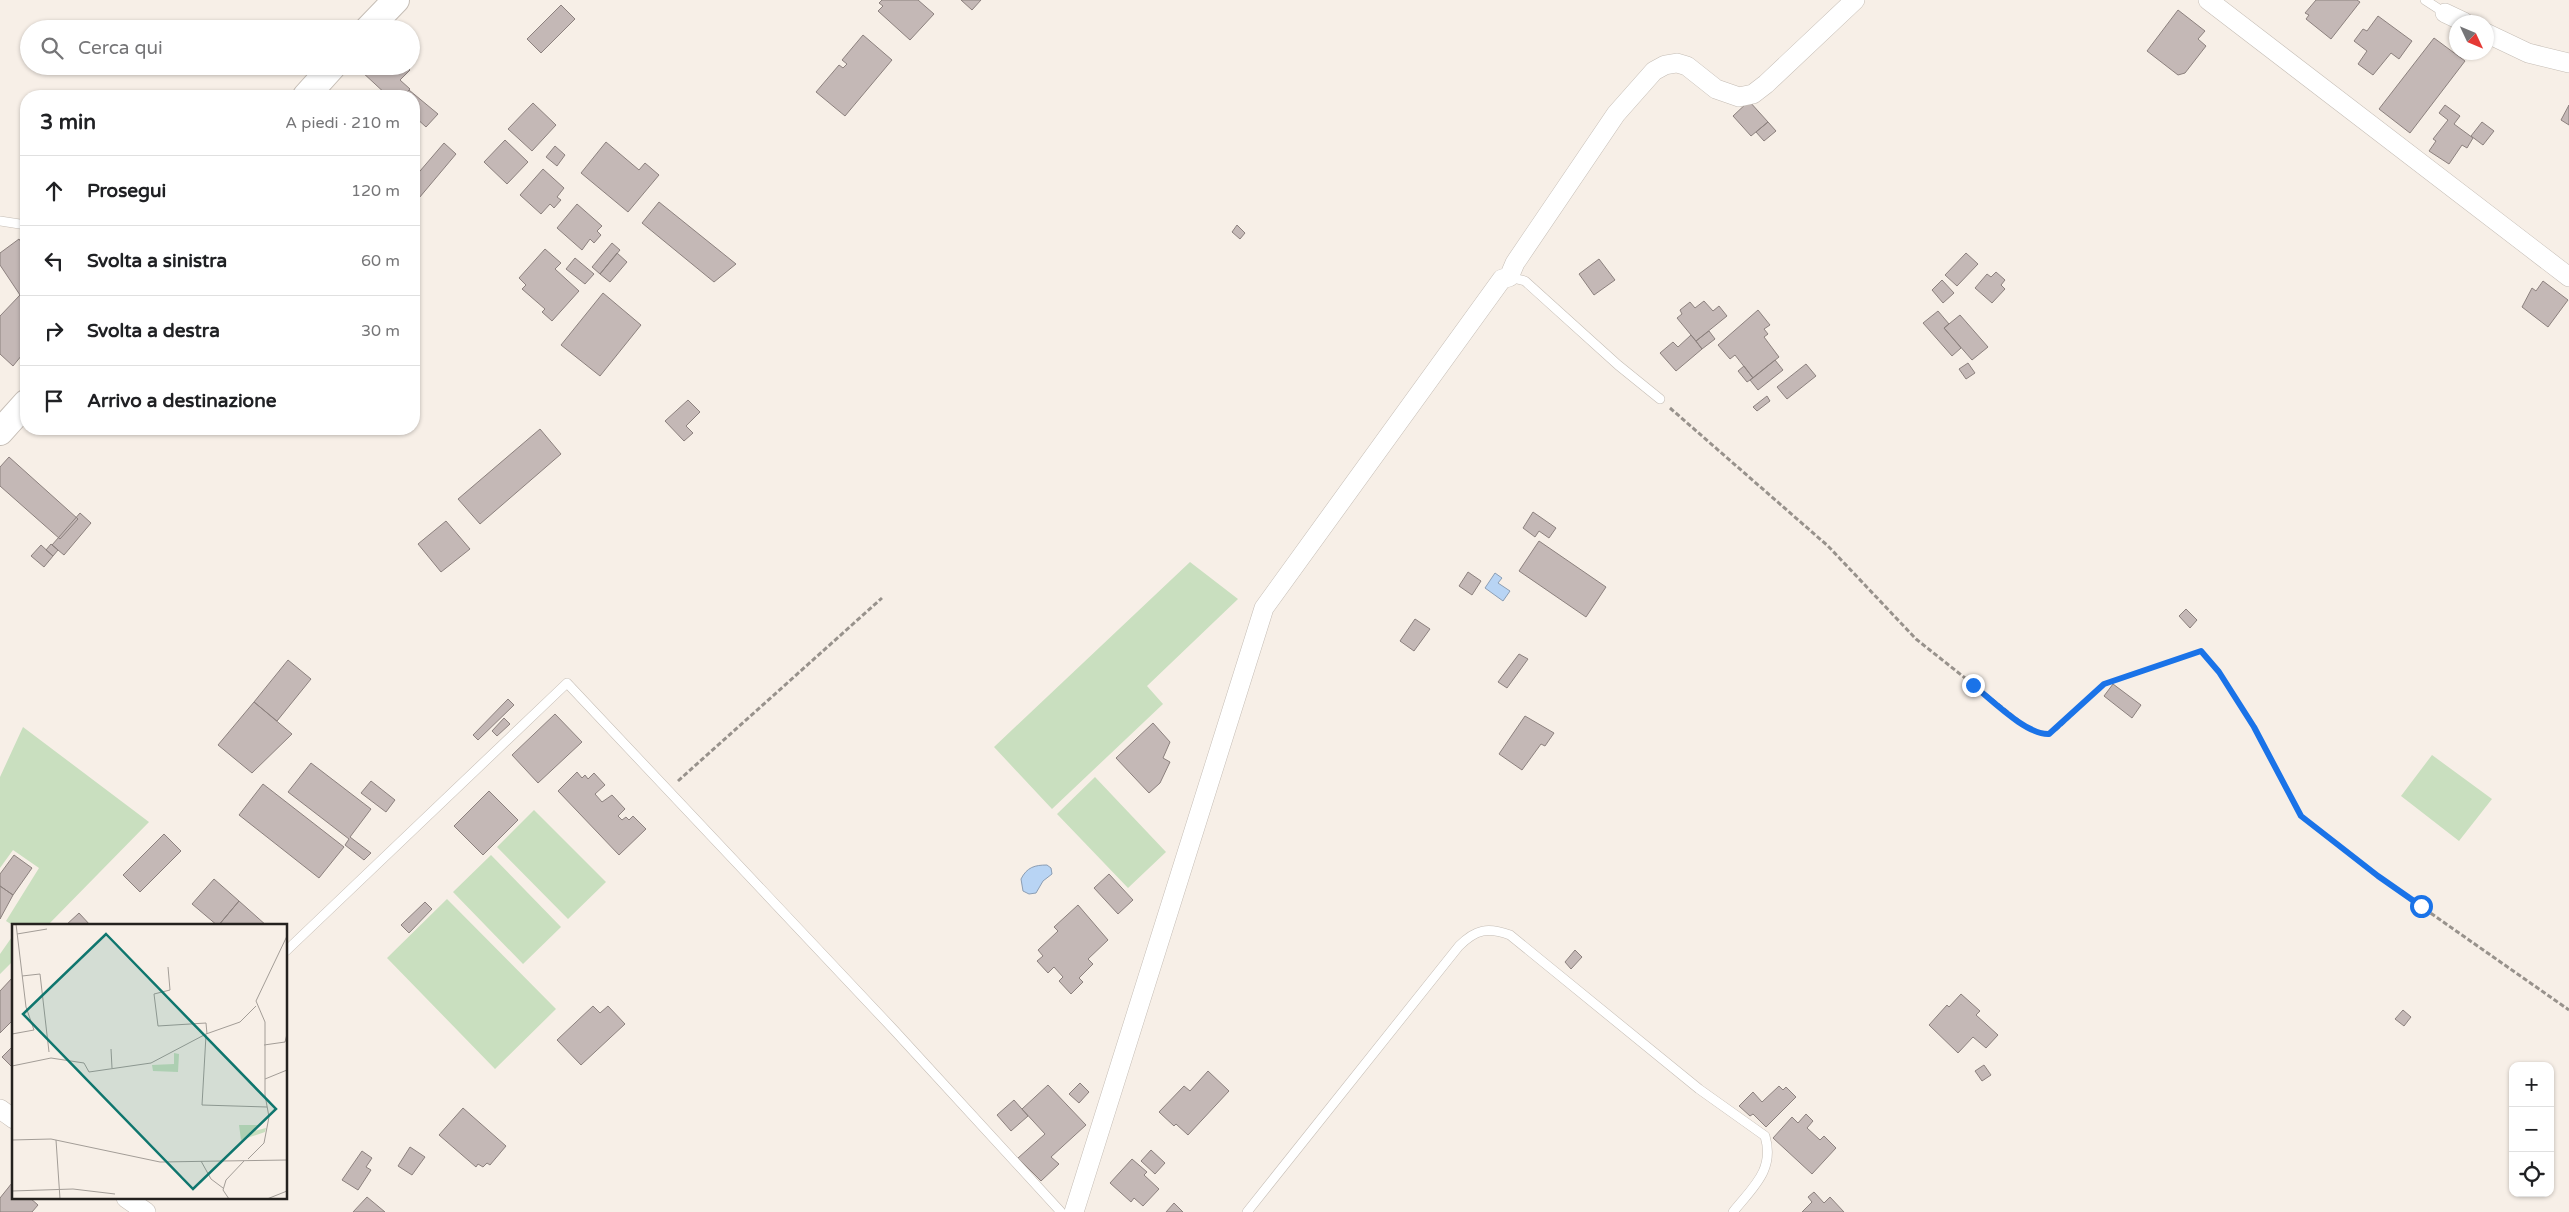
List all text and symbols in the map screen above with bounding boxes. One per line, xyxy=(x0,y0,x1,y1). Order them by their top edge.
north arrow xyxy=(2449,15,2494,60)
search box xyxy=(20,20,420,75)
icon: search xyxy=(38,34,66,62)
text: Cerca qui xyxy=(78,37,163,59)
text: 3 min xyxy=(40,110,96,135)
text: A piedi · 210 m xyxy=(285,113,400,133)
icon: ahead xyxy=(40,177,68,205)
text: Prosegui xyxy=(87,180,166,202)
text: 120 m xyxy=(351,181,400,201)
icon: left xyxy=(40,247,68,275)
text: Svolta a sinistra xyxy=(87,250,227,272)
text: 60 m xyxy=(361,251,400,271)
icon: right xyxy=(40,317,68,345)
text: Svolta a destra xyxy=(87,320,220,342)
text: 30 m xyxy=(361,321,400,341)
icon: arrive xyxy=(40,387,68,415)
text: Arrivo a destinazione xyxy=(87,390,277,412)
route end xyxy=(1962,674,1985,697)
route start xyxy=(2410,895,2433,918)
inset map xyxy=(12,924,288,1200)
map controls xyxy=(2509,1062,2554,1197)
button: + xyxy=(2509,1062,2554,1107)
button: − xyxy=(2509,1107,2554,1152)
button: locate xyxy=(2509,1152,2554,1197)

